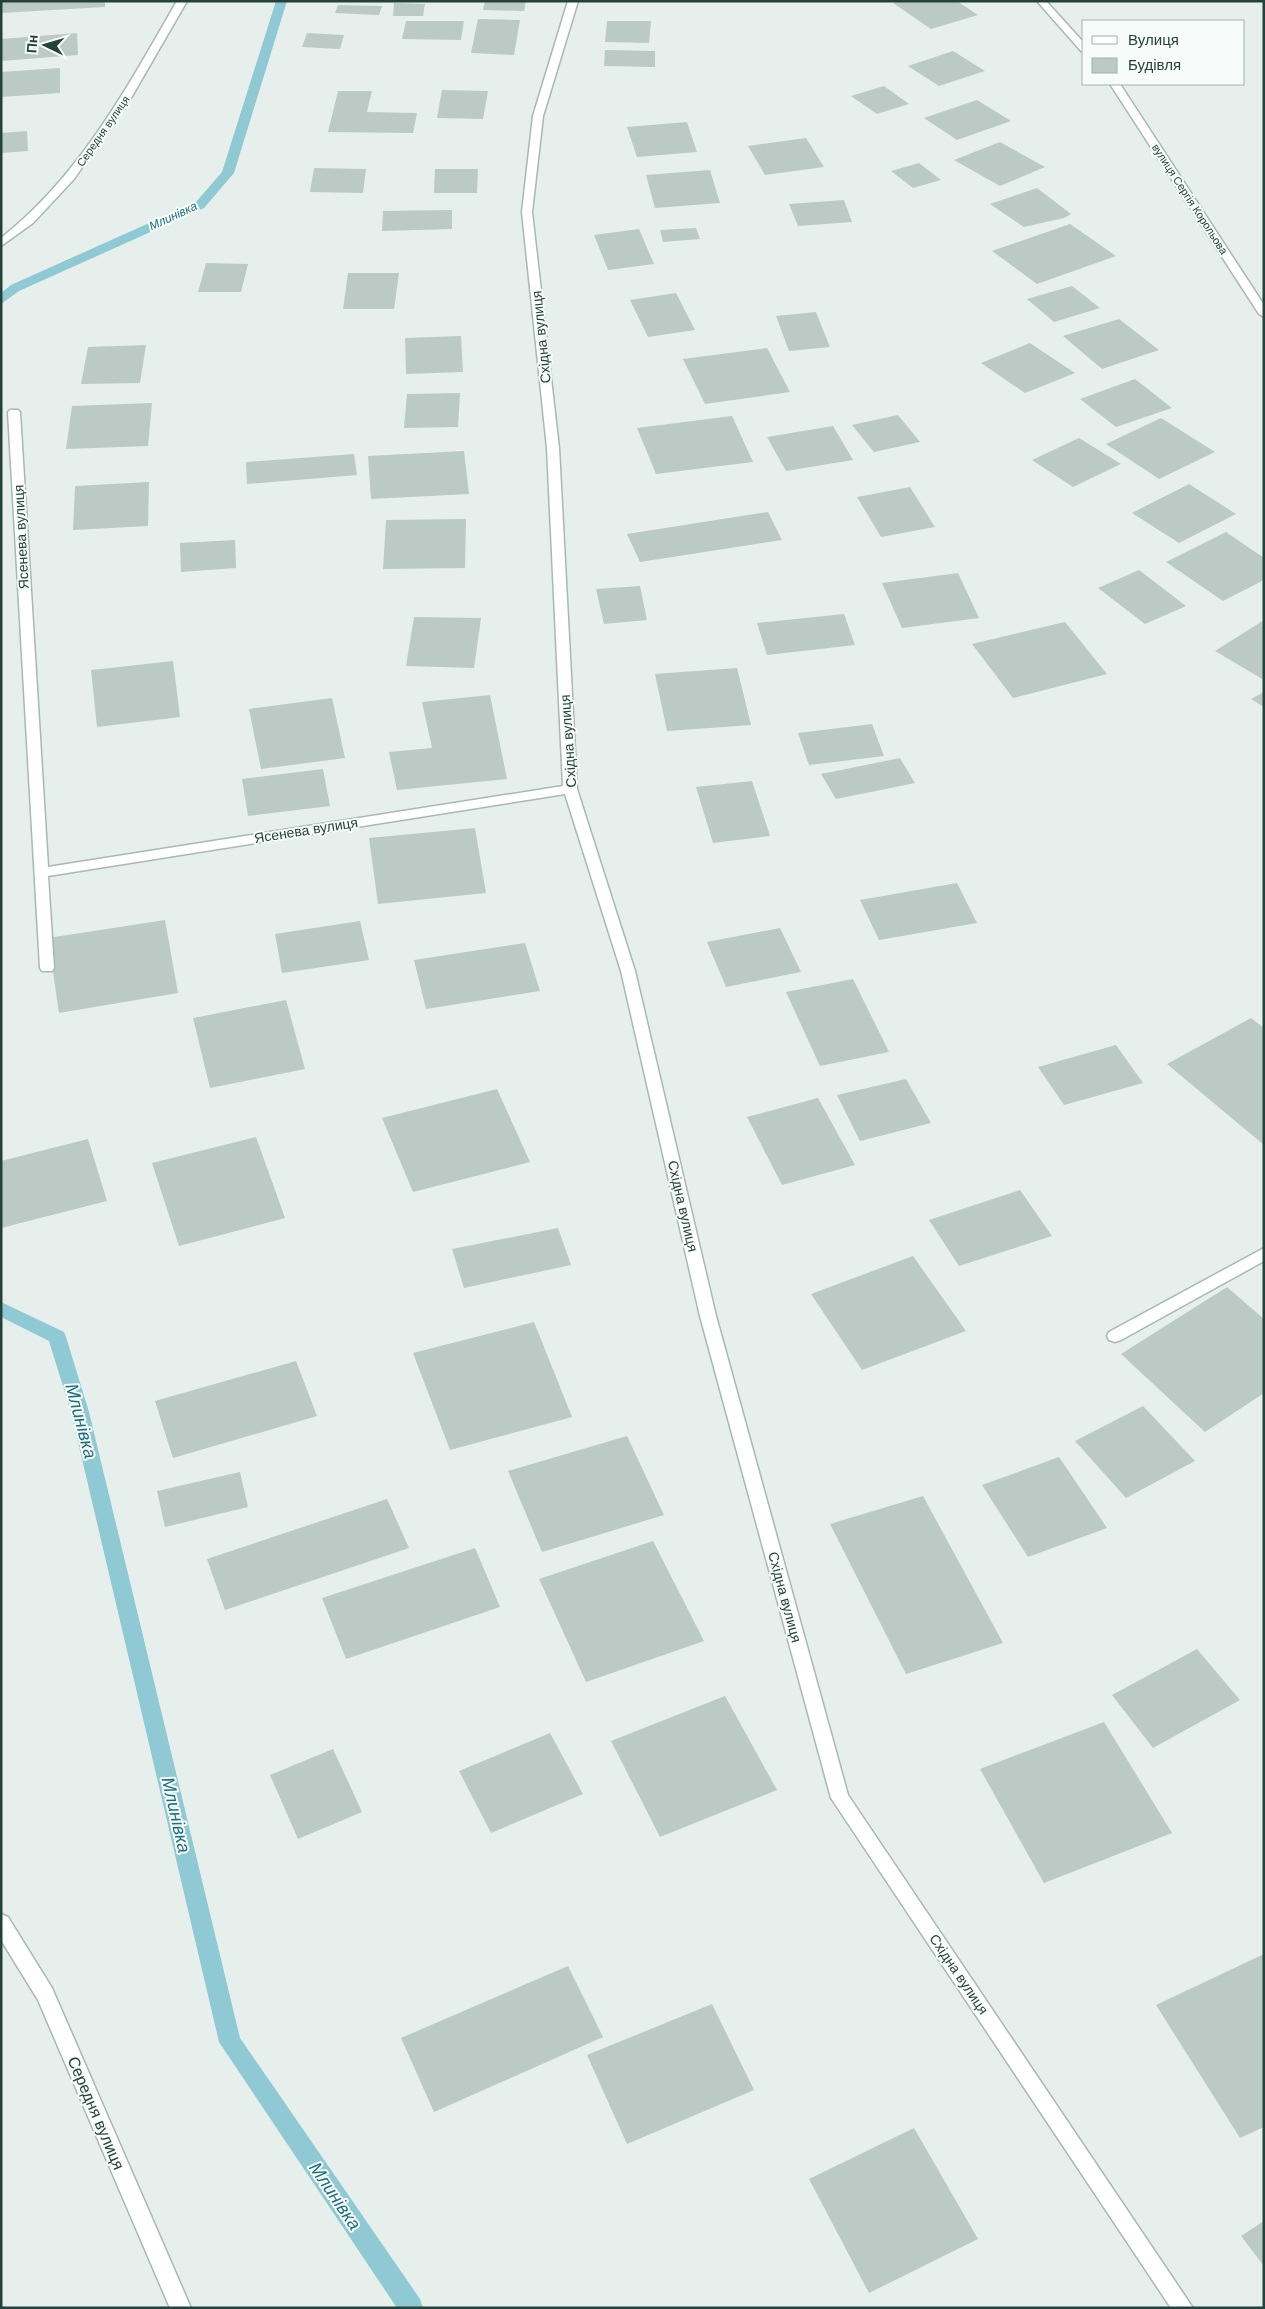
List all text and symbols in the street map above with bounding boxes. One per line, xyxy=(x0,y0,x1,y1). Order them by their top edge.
north arrow xyxy=(20,20,70,70)
legend xyxy=(1082,20,1245,85)
text: Вулиця xyxy=(1128,31,1179,48)
text: Пн xyxy=(23,34,41,54)
text: Будівля xyxy=(1128,56,1181,73)
street label: Середня вулиця xyxy=(74,93,132,169)
street label: вулиця Сергія Корольова xyxy=(1150,142,1231,257)
water label: Млинівка xyxy=(147,199,200,233)
street label: Східна вулиця xyxy=(528,290,554,384)
street label: Ясенева вулиця xyxy=(10,484,32,590)
street label: Східна вулиця xyxy=(557,694,579,788)
street label: Ясенева вулиця xyxy=(253,814,359,846)
street label: Східна вулиця xyxy=(665,1159,701,1253)
water label: Млинівка xyxy=(61,1381,101,1461)
street label: Східна вулиця xyxy=(765,1550,805,1644)
water label: Млинівка xyxy=(158,1775,194,1855)
street label: Східна вулиця xyxy=(926,1931,992,2017)
street label: Середня вулиця xyxy=(65,2054,127,2172)
water label: Млинівка xyxy=(305,2159,365,2233)

